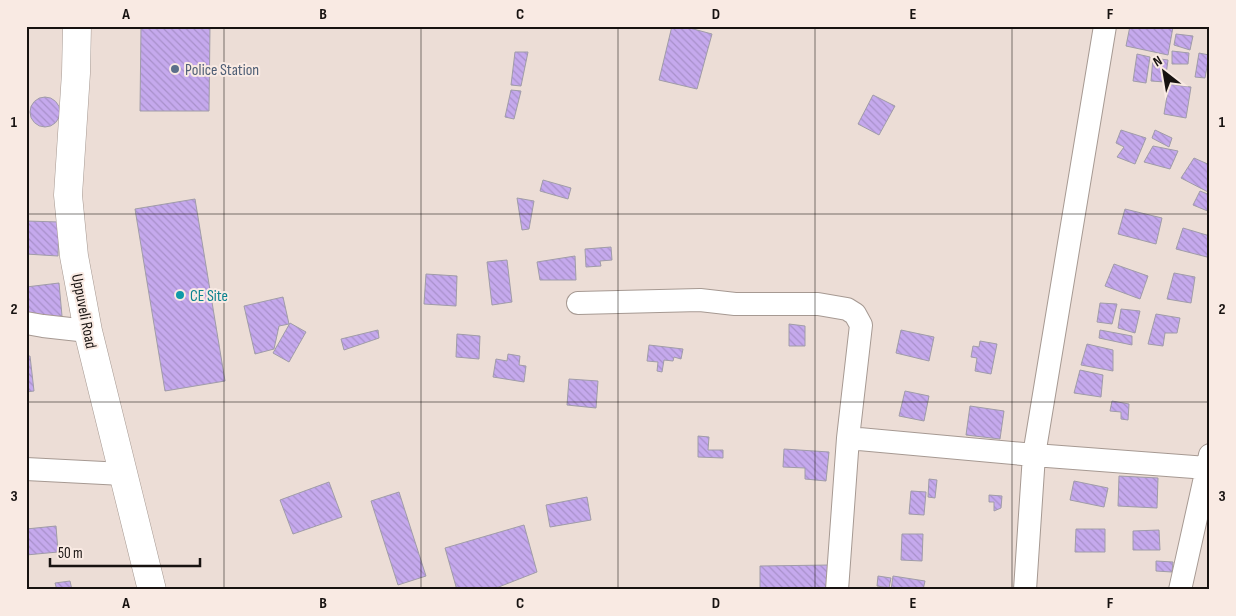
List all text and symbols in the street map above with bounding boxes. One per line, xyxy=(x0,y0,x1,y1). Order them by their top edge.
text: A xyxy=(121,5,130,24)
text: B xyxy=(319,5,327,24)
text: C xyxy=(516,5,524,24)
text: D xyxy=(712,5,720,24)
text: E xyxy=(910,5,917,24)
text: F xyxy=(1107,5,1114,24)
north arrow xyxy=(1138,48,1188,98)
text: N xyxy=(1150,52,1165,70)
place label: Police Station xyxy=(185,61,259,80)
marker: Police Station xyxy=(169,63,181,75)
text: 1 xyxy=(11,113,18,132)
text: 1 xyxy=(1219,113,1226,132)
street label: Uppuveli Road xyxy=(67,272,100,350)
place label: CE Site xyxy=(190,287,228,306)
marker: CE Site xyxy=(174,289,186,301)
text: 2 xyxy=(10,300,18,319)
text: 2 xyxy=(1218,300,1226,319)
text: 3 xyxy=(10,487,18,506)
text: 3 xyxy=(1218,487,1226,506)
scale bar xyxy=(50,536,200,568)
text: 50 m xyxy=(58,544,83,563)
text: A xyxy=(121,594,130,613)
text: B xyxy=(319,594,327,613)
text: C xyxy=(516,594,524,613)
text: D xyxy=(712,594,720,613)
text: E xyxy=(910,594,917,613)
text: F xyxy=(1107,594,1114,613)

